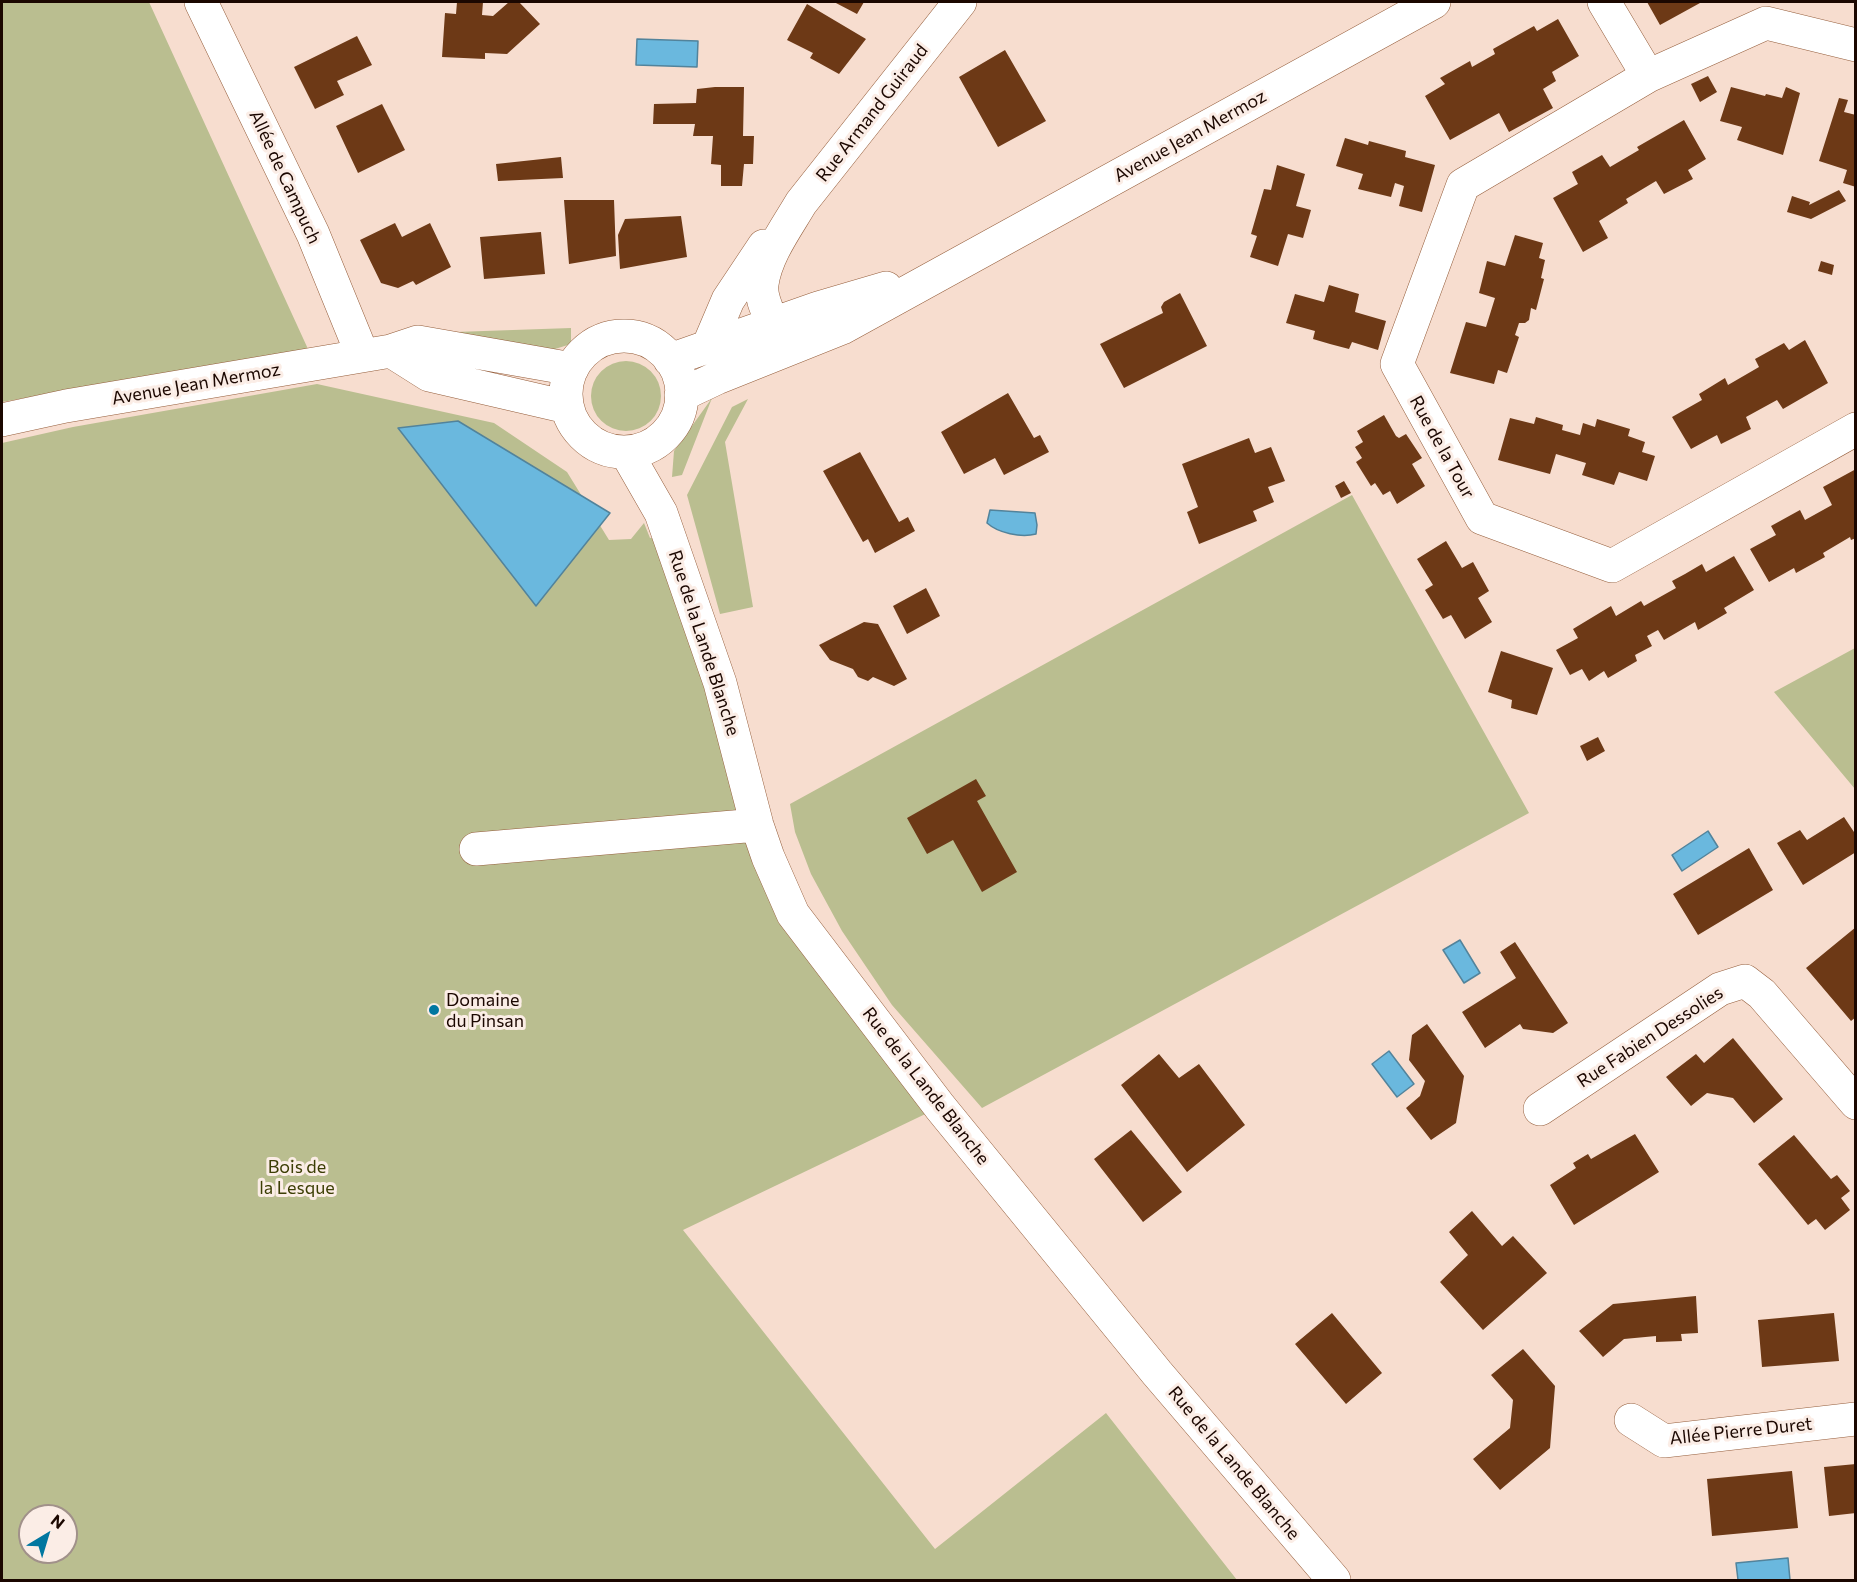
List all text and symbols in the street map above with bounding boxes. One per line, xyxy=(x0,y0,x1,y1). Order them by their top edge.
street label: Rue Armand Guiraud xyxy=(812,40,932,186)
street label: Avenue Jean Mermoz xyxy=(1110,85,1270,187)
street label: Allée de Campuch xyxy=(245,107,325,247)
street label: Avenue Jean Mermoz xyxy=(110,359,282,409)
street label: Rue de la Tour xyxy=(1405,392,1479,502)
street label: Rue de la Lande Blanche xyxy=(664,548,744,738)
street label: Rue Fabien Dessolies xyxy=(1573,982,1727,1092)
place label: Domaine du Pinsan xyxy=(446,989,524,1032)
marker: Domaine du Pinsan xyxy=(427,1003,441,1017)
street label: Rue de la Lande Blanche xyxy=(858,1003,994,1169)
park label: Bois de la Lesque xyxy=(259,1156,335,1198)
street label: Rue de la Lande Blanche xyxy=(1163,1382,1305,1544)
street label: Allée Pierre Duret xyxy=(1669,1413,1813,1449)
north arrow xyxy=(18,1504,78,1564)
text: N xyxy=(48,1510,69,1532)

